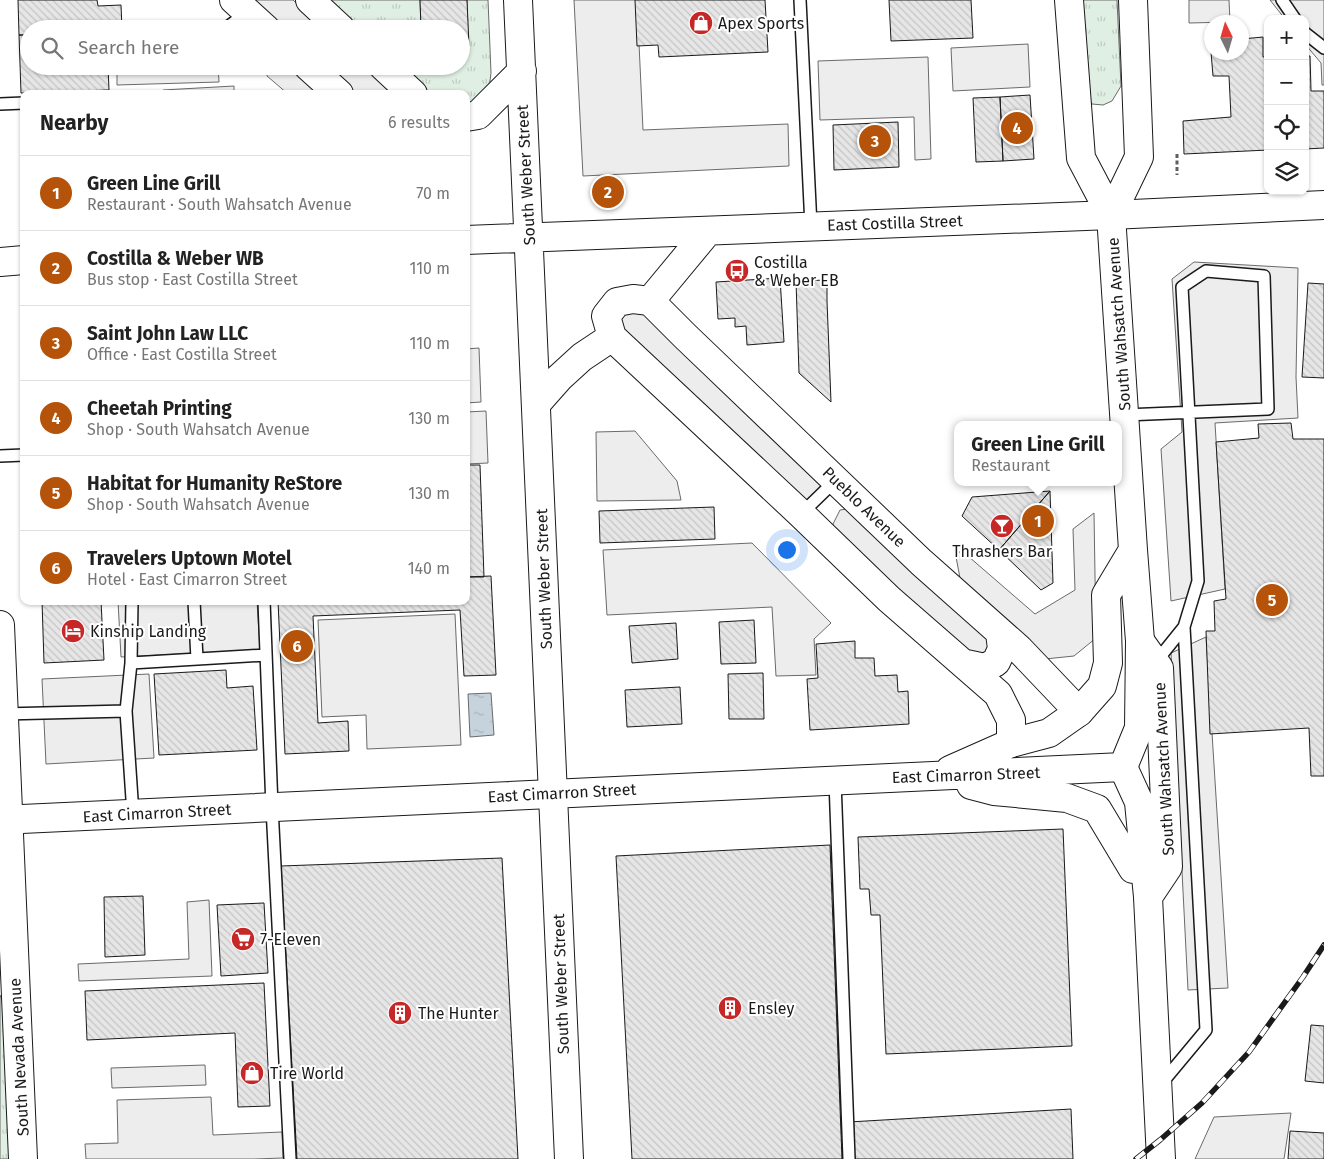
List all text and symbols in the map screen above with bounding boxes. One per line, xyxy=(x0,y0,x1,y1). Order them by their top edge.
shop icon: Apex Sports xyxy=(688,10,714,36)
place label: Apex Sports xyxy=(718,14,804,33)
north arrow xyxy=(1204,15,1249,60)
map controls xyxy=(1264,15,1309,195)
button: + xyxy=(1264,15,1309,60)
search box xyxy=(20,20,470,75)
icon: search xyxy=(38,34,66,62)
text: Search here xyxy=(78,36,179,59)
button: − xyxy=(1264,60,1309,105)
street label: South Weber Street xyxy=(513,104,539,246)
button: locate xyxy=(1264,105,1309,150)
pin: 4 xyxy=(1001,109,1033,147)
text: Nearby xyxy=(40,110,108,136)
text: 6 results xyxy=(388,113,450,132)
pin: 3 xyxy=(859,122,891,160)
button: layers xyxy=(1264,150,1309,195)
text: Green Line Grill xyxy=(87,172,220,195)
pin: 2 xyxy=(592,173,624,211)
text: 1 xyxy=(52,184,60,203)
text: 70 m xyxy=(416,184,450,203)
text: Restaurant · South Wahsatch Avenue xyxy=(87,195,352,214)
street label: East Costilla Street xyxy=(827,211,963,235)
street label: South Wahsatch Avenue xyxy=(1103,237,1135,411)
text: Costilla & Weber WB xyxy=(87,247,264,270)
place label: Costilla & Weber EB xyxy=(754,253,839,290)
bus stop icon: Costilla & Weber EB xyxy=(724,258,750,284)
text: 2 xyxy=(52,259,60,278)
text: 110 m xyxy=(409,259,450,278)
text: Bus stop · East Costilla Street xyxy=(87,270,298,289)
text: Saint John Law LLC xyxy=(87,322,248,345)
text: 3 xyxy=(52,334,60,353)
text: 110 m xyxy=(409,334,450,353)
text: Office · East Costilla Street xyxy=(87,345,277,364)
text: Cheetah Printing xyxy=(87,397,232,420)
text: 4 xyxy=(51,409,61,428)
text: 130 m xyxy=(408,409,450,428)
text: Shop · South Wahsatch Avenue xyxy=(87,420,310,439)
popup xyxy=(954,421,1122,486)
text: Green Line Grill xyxy=(971,433,1105,456)
text: Restaurant xyxy=(971,456,1050,475)
street label: Pueblo Avenue xyxy=(819,463,909,551)
text: Habitat for Humanity ReStore xyxy=(87,472,342,495)
text: 5 xyxy=(52,484,60,503)
text: 130 m xyxy=(408,484,450,503)
text: Shop · South Wahsatch Avenue xyxy=(87,495,310,514)
pin: 1 xyxy=(1022,502,1054,540)
street label: South Weber Street xyxy=(532,508,556,650)
bar icon: Thrashers Bar xyxy=(989,513,1015,539)
your location xyxy=(774,537,800,563)
place label: Thrashers Bar xyxy=(952,542,1053,561)
text: Travelers Uptown Motel xyxy=(87,547,292,570)
text: 6 xyxy=(51,559,61,578)
text: 140 m xyxy=(408,559,450,578)
text: Hotel · East Cimarron Street xyxy=(87,570,287,589)
pin: 5 xyxy=(1256,581,1288,619)
hotel icon: Kinship Landing xyxy=(60,618,86,644)
place label: Kinship Landing xyxy=(90,622,207,641)
pin: 6 xyxy=(281,627,313,665)
street label: South Wahsatch Avenue xyxy=(1150,682,1178,856)
street label: East Cimarron Street xyxy=(891,763,1041,787)
street label: East Cimarron Street xyxy=(487,780,637,806)
street label: East Cimarron Street xyxy=(82,800,232,826)
street label: South Weber Street xyxy=(549,913,573,1055)
supermarket icon: 7-Eleven xyxy=(230,926,256,952)
place label: 7-Eleven xyxy=(260,930,321,949)
street label: South Nevada Avenue xyxy=(5,977,33,1137)
building icon: Ensley xyxy=(717,995,743,1021)
place label: Ensley xyxy=(748,999,795,1018)
building icon: The Hunter xyxy=(387,1000,413,1026)
place label: The Hunter xyxy=(418,1004,499,1023)
shop icon: Tire World xyxy=(239,1060,265,1086)
place label: Tire World xyxy=(270,1064,344,1083)

